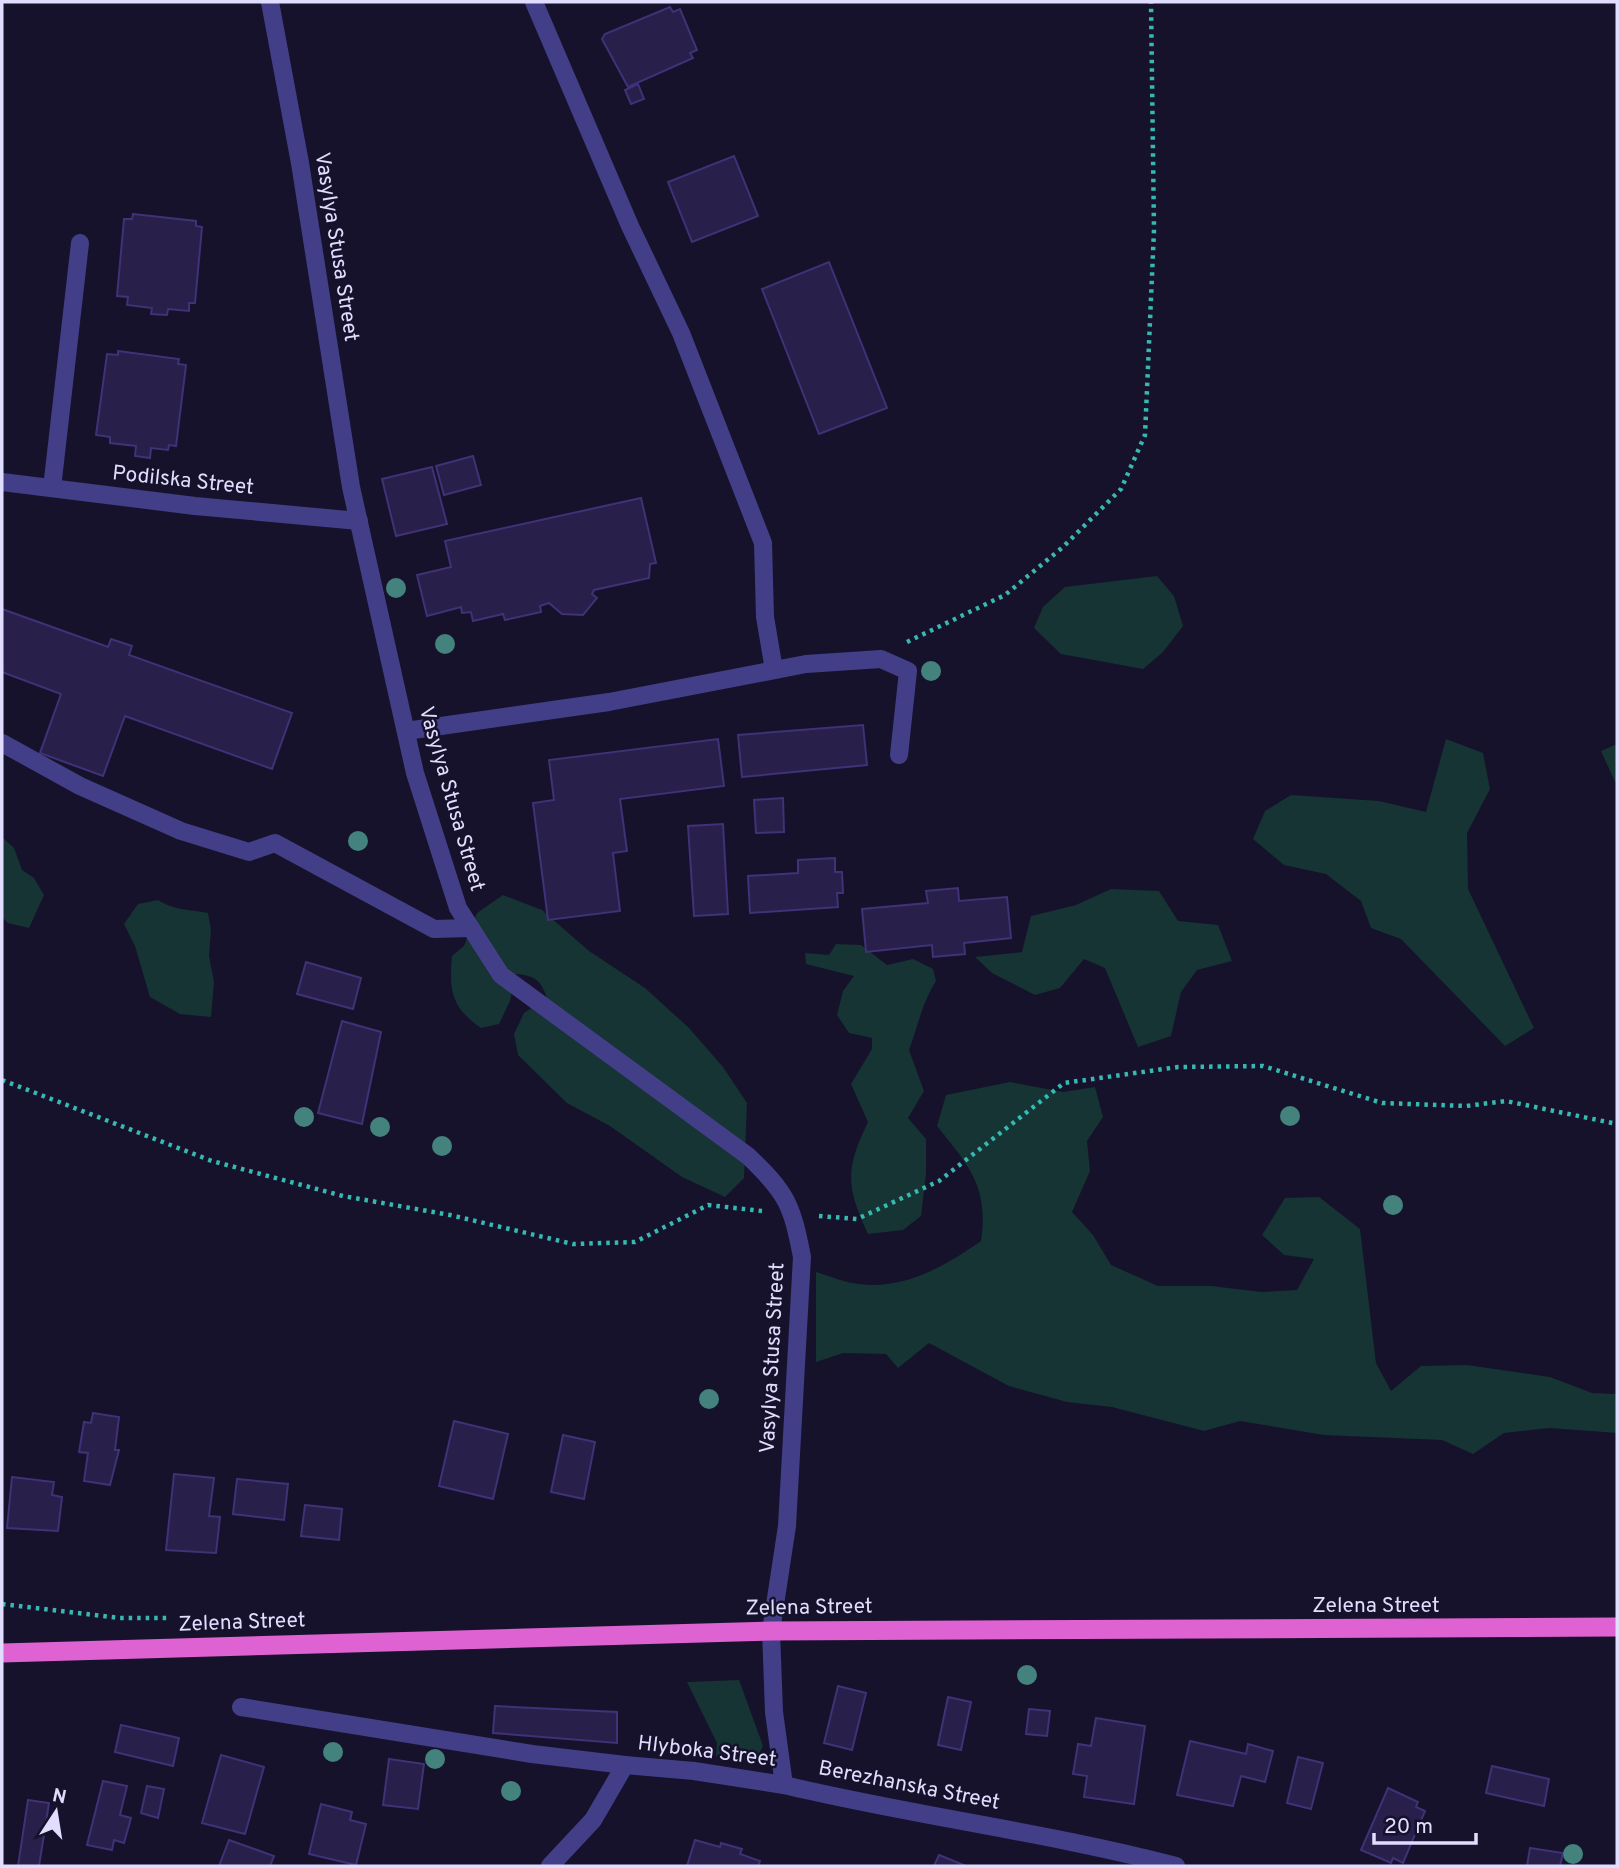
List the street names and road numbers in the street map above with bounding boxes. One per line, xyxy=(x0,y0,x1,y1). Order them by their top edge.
street label: Vasylya Stusa Street xyxy=(308,151,364,343)
street label: Podilska Street xyxy=(111,460,255,502)
street label: Vasylya Stusa Street xyxy=(412,703,490,895)
street label: Vasylya Stusa Street xyxy=(755,1262,791,1454)
street label: Zelena Street xyxy=(745,1593,873,1623)
street label: Zelena Street xyxy=(1312,1593,1440,1620)
street label: Zelena Street xyxy=(178,1607,306,1639)
street label: Hlyboka Street xyxy=(636,1730,778,1774)
street label: Berezhanska Street xyxy=(816,1755,1002,1817)

